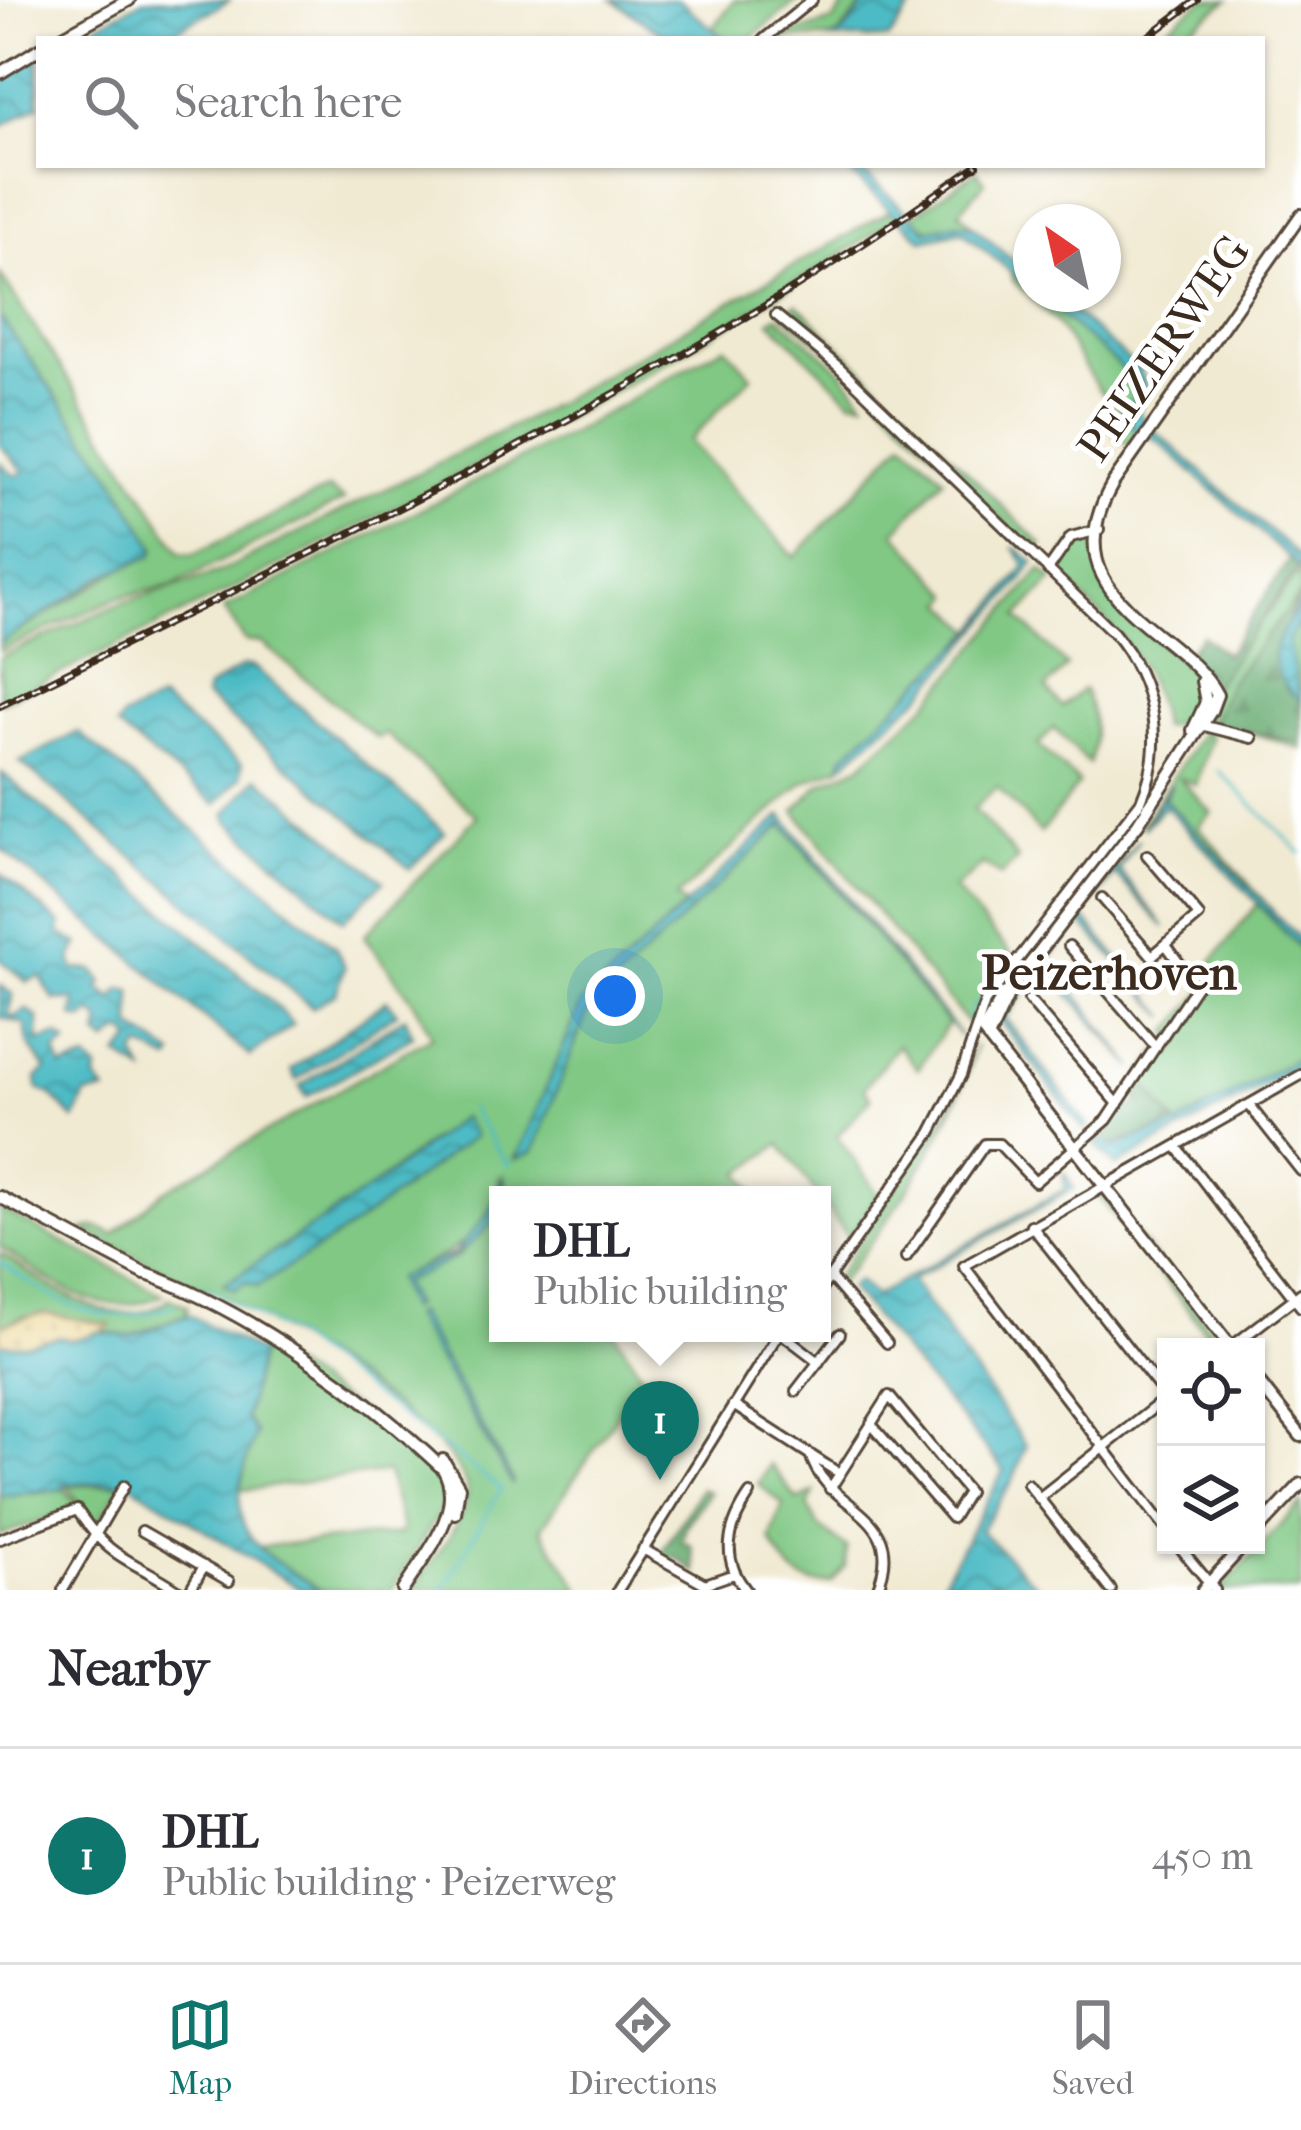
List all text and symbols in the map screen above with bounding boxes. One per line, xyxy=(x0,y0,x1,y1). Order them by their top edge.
search box xyxy=(36,36,1265,168)
icon: search xyxy=(78,69,144,135)
text: Search here xyxy=(174,76,402,129)
north arrow xyxy=(1013,204,1121,312)
street label: PEIZERWEG xyxy=(1067,226,1261,472)
district label: Peizerhoven xyxy=(981,945,1238,1001)
your location xyxy=(585,966,645,1026)
popup xyxy=(489,1186,831,1342)
text: DHL xyxy=(533,1215,630,1268)
text: Public building xyxy=(533,1268,787,1314)
map controls xyxy=(1157,1338,1265,1554)
button: locate xyxy=(1157,1338,1265,1446)
pin: 1 xyxy=(621,1381,699,1480)
button: layers xyxy=(1157,1446,1265,1554)
text: Nearby xyxy=(48,1638,209,1698)
text: DHL xyxy=(162,1806,258,1859)
text: 1 xyxy=(80,1833,94,1879)
text: 450 m xyxy=(1152,1833,1253,1879)
text: Public building · Peizerweg xyxy=(162,1859,615,1905)
tab: Map xyxy=(167,1992,233,2103)
tab: Directions xyxy=(568,1992,717,2103)
tab: Saved xyxy=(1052,1992,1134,2103)

